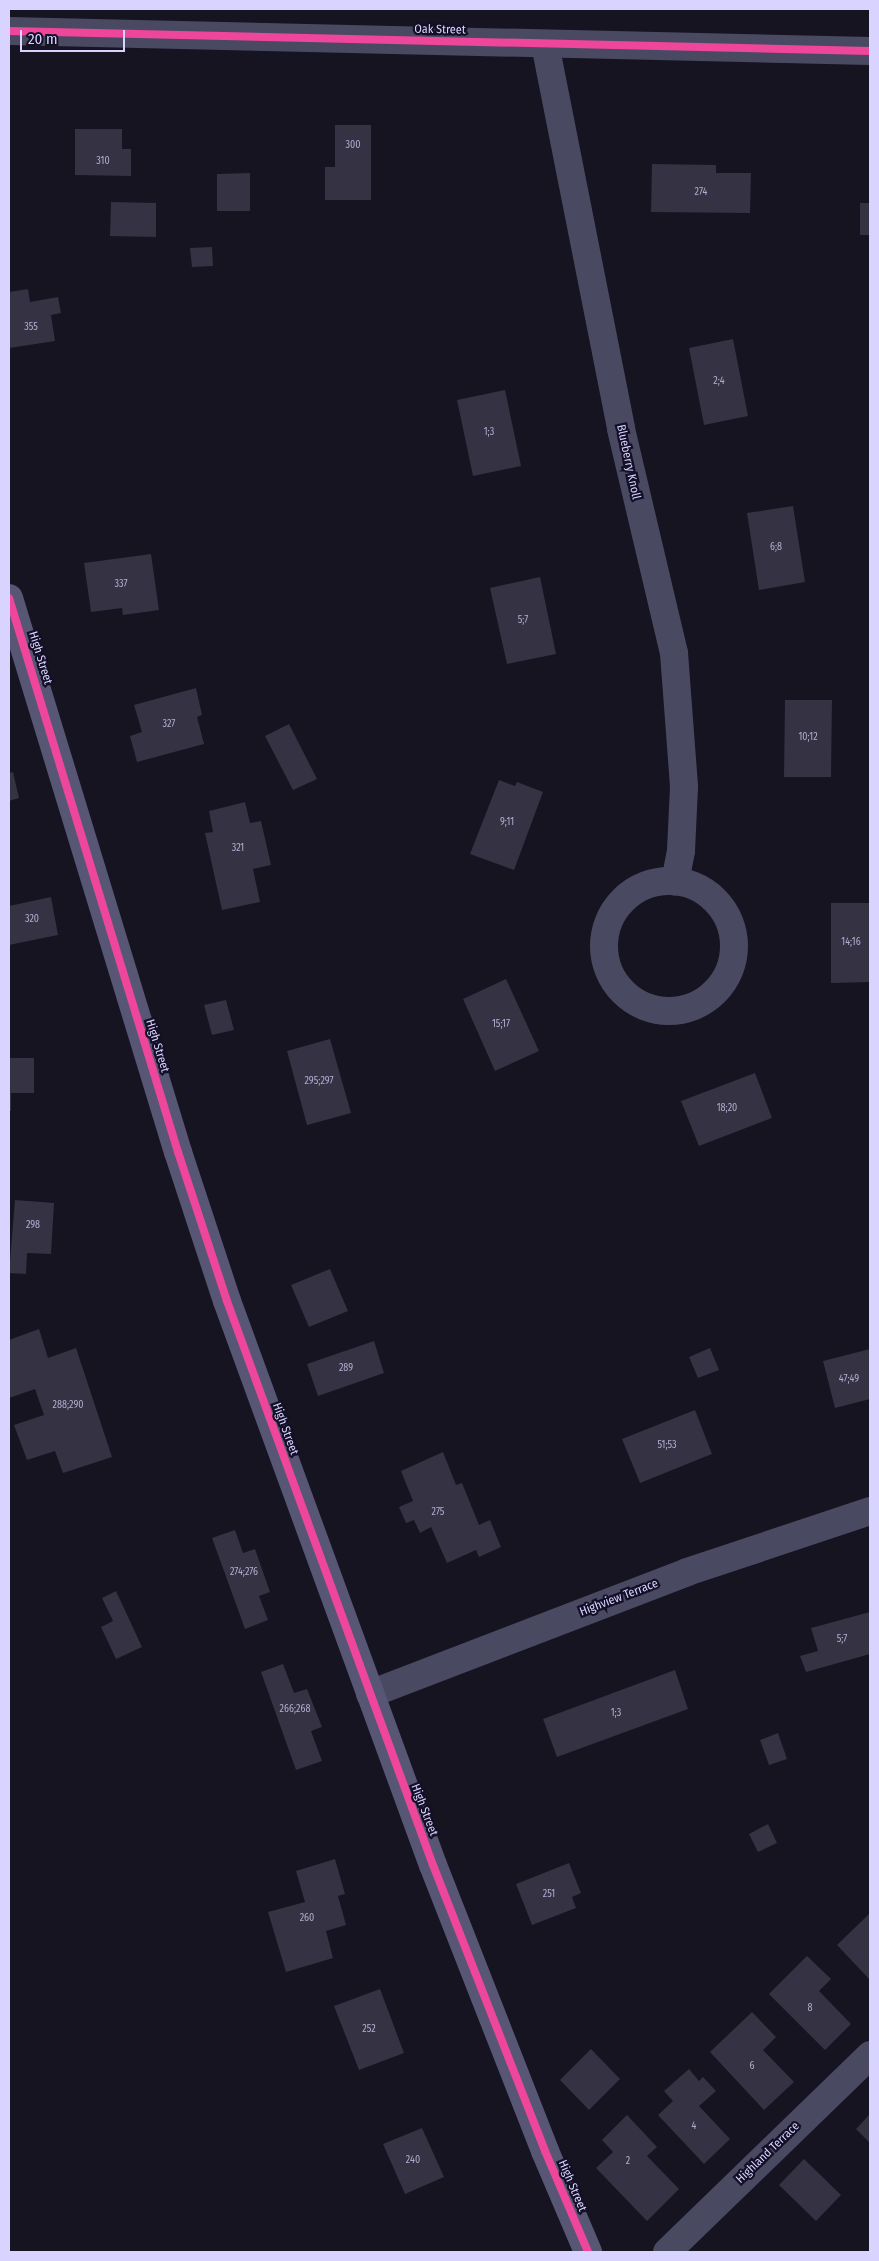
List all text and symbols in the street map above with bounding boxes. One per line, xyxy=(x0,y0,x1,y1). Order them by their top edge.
scale bar xyxy=(22,20,128,52)
street label: Oak Street xyxy=(414,22,466,38)
text: 20 m xyxy=(28,30,58,48)
house number: 300 xyxy=(346,140,360,152)
house number: 310 xyxy=(96,156,110,168)
house number: 274 xyxy=(695,187,707,199)
house number: 355 xyxy=(24,322,38,334)
house number: 2;4 xyxy=(713,376,725,388)
street label: Blueberry Knoll xyxy=(613,423,643,501)
house number: 1;3 xyxy=(484,427,494,439)
house number: 6;8 xyxy=(770,542,782,554)
house number: 337 xyxy=(114,579,128,591)
house number: 5;7 xyxy=(518,615,528,627)
street label: High Street xyxy=(25,630,55,686)
house number: 327 xyxy=(163,719,175,731)
house number: 10;12 xyxy=(798,732,818,744)
house number: 9;11 xyxy=(500,817,514,829)
house number: 321 xyxy=(232,843,244,855)
house number: 320 xyxy=(25,914,39,926)
house number: 14;16 xyxy=(841,937,861,949)
street label: High Street xyxy=(142,1018,172,1074)
house number: 15;17 xyxy=(492,1019,510,1031)
house number: 295;297 xyxy=(304,1076,334,1088)
house number: 18;20 xyxy=(717,1103,737,1115)
house number: 298 xyxy=(26,1220,40,1232)
house number: 289 xyxy=(339,1363,353,1375)
house number: 47;49 xyxy=(839,1374,859,1386)
house number: 288;290 xyxy=(53,1400,83,1412)
street label: High Street xyxy=(269,1401,301,1457)
house number: 51;53 xyxy=(657,1440,677,1452)
house number: 275 xyxy=(432,1507,444,1519)
house number: 274;276 xyxy=(230,1567,258,1579)
street label: Highview Terrace xyxy=(578,1576,660,1620)
house number: 5;7 xyxy=(837,1634,847,1646)
house number: 266;268 xyxy=(280,1704,310,1716)
house number: 1;3 xyxy=(611,1708,621,1720)
street label: High Street xyxy=(407,1782,441,1838)
house number: 251 xyxy=(543,1889,555,1901)
house number: 260 xyxy=(300,1913,314,1925)
house number: 8 xyxy=(808,2003,812,2015)
house number: 252 xyxy=(362,2024,376,2036)
house number: 6 xyxy=(750,2061,754,2073)
street label: Highland Terrace xyxy=(733,2119,803,2187)
house number: 4 xyxy=(692,2121,696,2133)
house number: 240 xyxy=(406,2155,420,2167)
house number: 2 xyxy=(626,2156,630,2168)
street label: High Street xyxy=(555,2158,589,2214)

